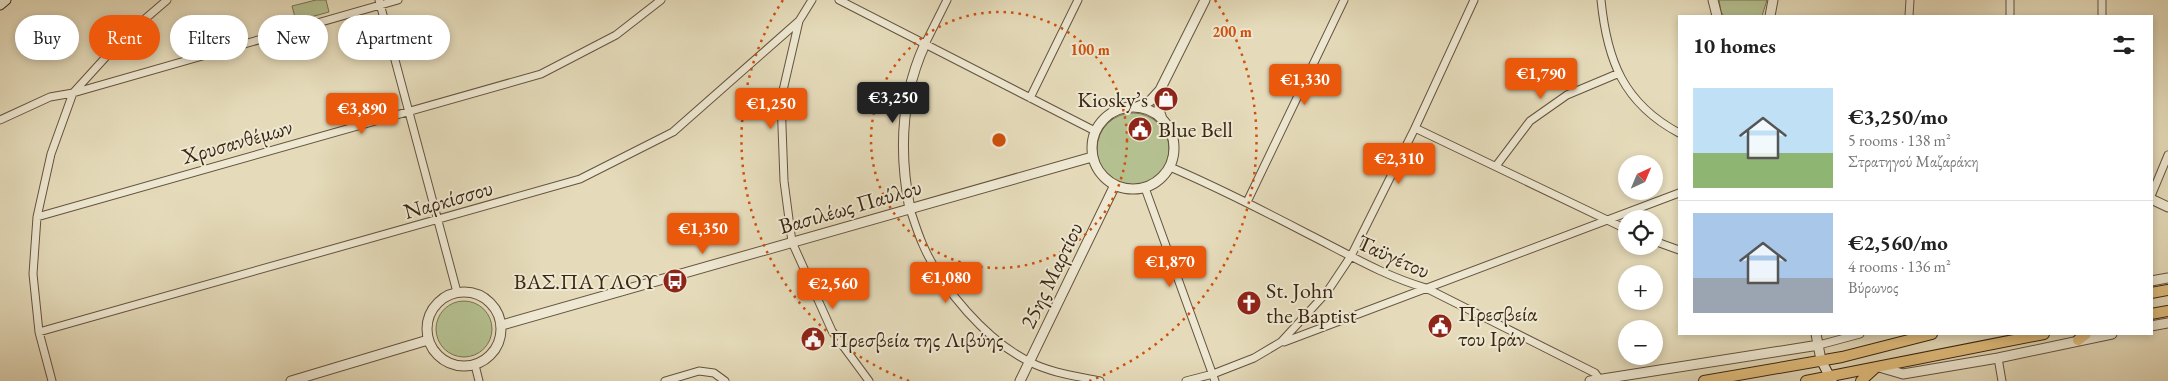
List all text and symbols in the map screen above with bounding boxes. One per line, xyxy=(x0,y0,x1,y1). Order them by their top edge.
chip: Buy xyxy=(15,15,79,60)
chip: Rent xyxy=(89,15,160,60)
chip: Filters xyxy=(170,15,248,60)
chip: New xyxy=(258,15,328,60)
chip: Apartment xyxy=(338,15,450,60)
text: 200 m xyxy=(1212,22,1252,41)
icon: filters xyxy=(2110,31,2138,59)
text: 10 homes xyxy=(1693,32,1776,59)
text: 100 m xyxy=(1070,40,1110,59)
pin: €1,790 xyxy=(1500,58,1582,100)
text: €1,790 xyxy=(1516,63,1566,84)
pin: €1,330 xyxy=(1264,64,1346,106)
text: €1,330 xyxy=(1280,69,1330,90)
pin: €3,250 xyxy=(852,82,934,124)
place label: Kiosky’s xyxy=(1077,85,1148,114)
shop icon: Kiosky’s xyxy=(1153,86,1179,112)
text: €3,250 xyxy=(868,87,918,108)
pin: €1,250 xyxy=(730,88,812,130)
pin: €3,890 xyxy=(321,92,403,135)
text: €1,250 xyxy=(746,93,796,114)
text: €3,890 xyxy=(337,98,387,119)
text: €3,250/mo xyxy=(1848,103,1948,130)
icon: home xyxy=(1733,108,1793,168)
street label: Χρυσανθέμων xyxy=(178,112,296,171)
place label: Blue Bell xyxy=(1158,115,1233,144)
public building icon: Blue Bell xyxy=(1127,116,1153,142)
text: 5 rooms · 138 m² xyxy=(1848,130,1951,151)
centre of rings xyxy=(990,131,1008,149)
pin: €2,310 xyxy=(1358,142,1440,185)
text: €2,310 xyxy=(1374,148,1424,169)
text: Στρατηγού Μαζαράκη xyxy=(1848,151,1979,172)
north arrow xyxy=(1618,155,1662,200)
map controls xyxy=(1618,155,1663,365)
street label: Βασιλέως Παύλου xyxy=(775,172,925,241)
street label: Ναρκίσσου xyxy=(400,173,496,226)
button: locate xyxy=(1618,210,1663,255)
pin: €1,350 xyxy=(662,212,744,255)
street label: 25ης Μαρτίου xyxy=(1013,217,1090,333)
text: €1,350 xyxy=(678,218,728,239)
street label: Ταϋγέτου xyxy=(1353,228,1435,285)
text: €2,560/mo xyxy=(1848,229,1948,256)
icon: home xyxy=(1733,233,1793,293)
pin: €1,870 xyxy=(1129,246,1211,288)
text: €1,870 xyxy=(1145,251,1195,272)
text: 4 rooms · 136 m² xyxy=(1848,256,1951,277)
pin: €1,080 xyxy=(905,262,987,304)
button: + xyxy=(1618,265,1663,310)
place label: ΒΑΣ.ΠΑΥΛΟΥ xyxy=(514,267,659,296)
text: €1,080 xyxy=(921,267,971,288)
bus stop icon: ΒΑΣ.ΠΑΥΛΟΥ xyxy=(662,268,688,294)
pin: €2,560 xyxy=(792,268,874,310)
text: €2,560 xyxy=(808,273,858,294)
place label: St. John the Baptist xyxy=(1266,276,1357,330)
text: Βύρωνος xyxy=(1848,277,1899,298)
church icon: St. John the Baptist xyxy=(1236,290,1262,316)
place label: Πρεσβεία του Ιράν xyxy=(1458,299,1538,353)
public building icon: Πρεσβεία του Ιράν xyxy=(1427,313,1453,339)
button: − xyxy=(1618,320,1663,365)
place label: Πρεσβεία της Λιβύης xyxy=(830,325,1004,354)
public building icon: Πρεσβεία της Λιβύης xyxy=(800,326,826,352)

